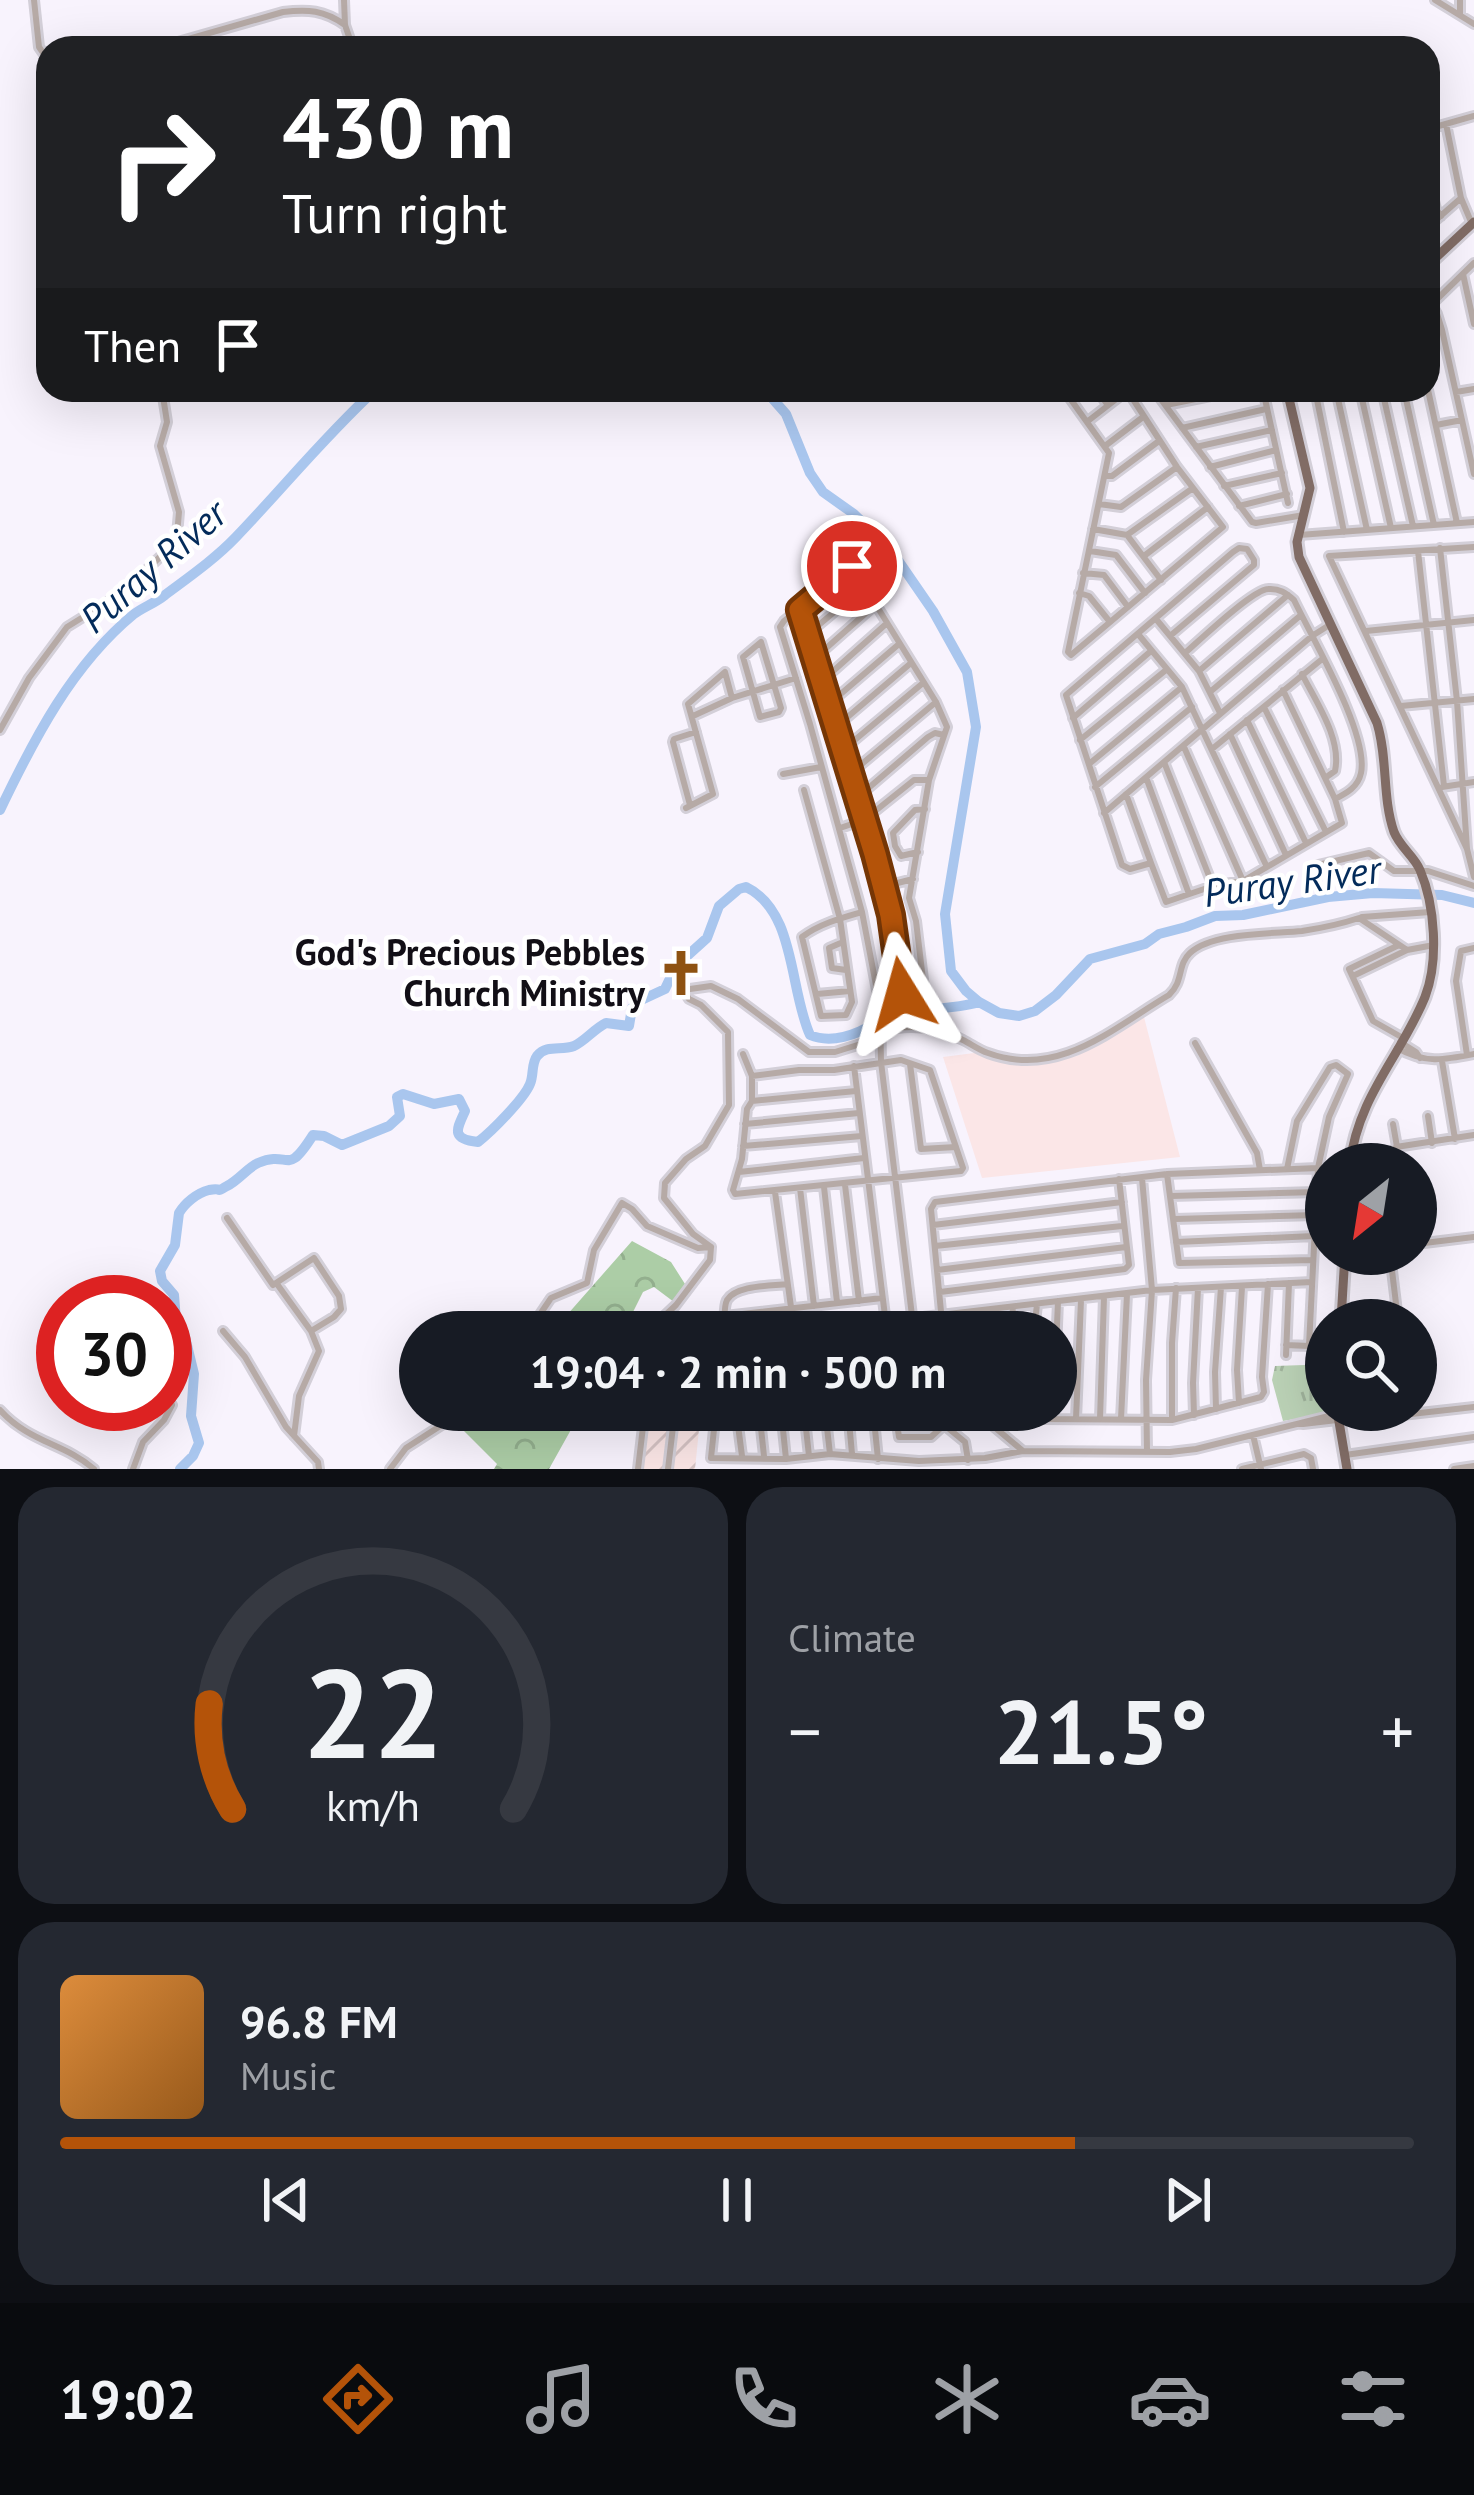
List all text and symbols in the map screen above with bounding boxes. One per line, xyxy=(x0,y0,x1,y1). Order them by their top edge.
text: 430 m xyxy=(282,72,514,181)
icon: right xyxy=(84,84,240,240)
text: Turn right xyxy=(282,178,507,248)
icon: arrive xyxy=(205,312,271,378)
text: Then xyxy=(84,316,181,374)
water label: Puray River xyxy=(69,486,238,643)
pin xyxy=(801,515,903,617)
icon: arrive xyxy=(819,533,885,599)
water label: Puray River xyxy=(1200,843,1386,918)
place label: God's Precious Pebbles Church Ministry xyxy=(295,928,646,1016)
position arrow xyxy=(839,931,965,1057)
church icon: God's Precious Pebbles Church Ministry xyxy=(656,948,706,998)
north arrow xyxy=(1305,1143,1437,1275)
map controls xyxy=(1305,1143,1437,1431)
speed limit sign: 30 xyxy=(36,1275,192,1431)
button: search xyxy=(1305,1299,1437,1431)
text: 19:04 · 2 min · 500 m xyxy=(530,1342,946,1400)
text: Climate xyxy=(788,1612,916,1663)
text: 22 xyxy=(302,1631,444,1792)
text: 21.5° xyxy=(994,1672,1208,1789)
text: − xyxy=(788,1688,821,1773)
text: + xyxy=(1381,1688,1414,1773)
text: km/h xyxy=(326,1776,420,1832)
text: 96.8 FM xyxy=(240,1992,398,2050)
text: Music xyxy=(240,2050,336,2101)
icon: previous xyxy=(253,2167,319,2233)
icon: pause xyxy=(704,2167,770,2233)
icon: next xyxy=(1155,2167,1221,2233)
icon: directions xyxy=(316,2357,400,2441)
icon: music xyxy=(519,2357,603,2441)
icon: phone xyxy=(722,2357,806,2441)
icon: climate xyxy=(925,2357,1009,2441)
icon: car xyxy=(1128,2357,1212,2441)
icon: filters xyxy=(1331,2357,1415,2441)
text: 19:02 xyxy=(60,2364,197,2434)

